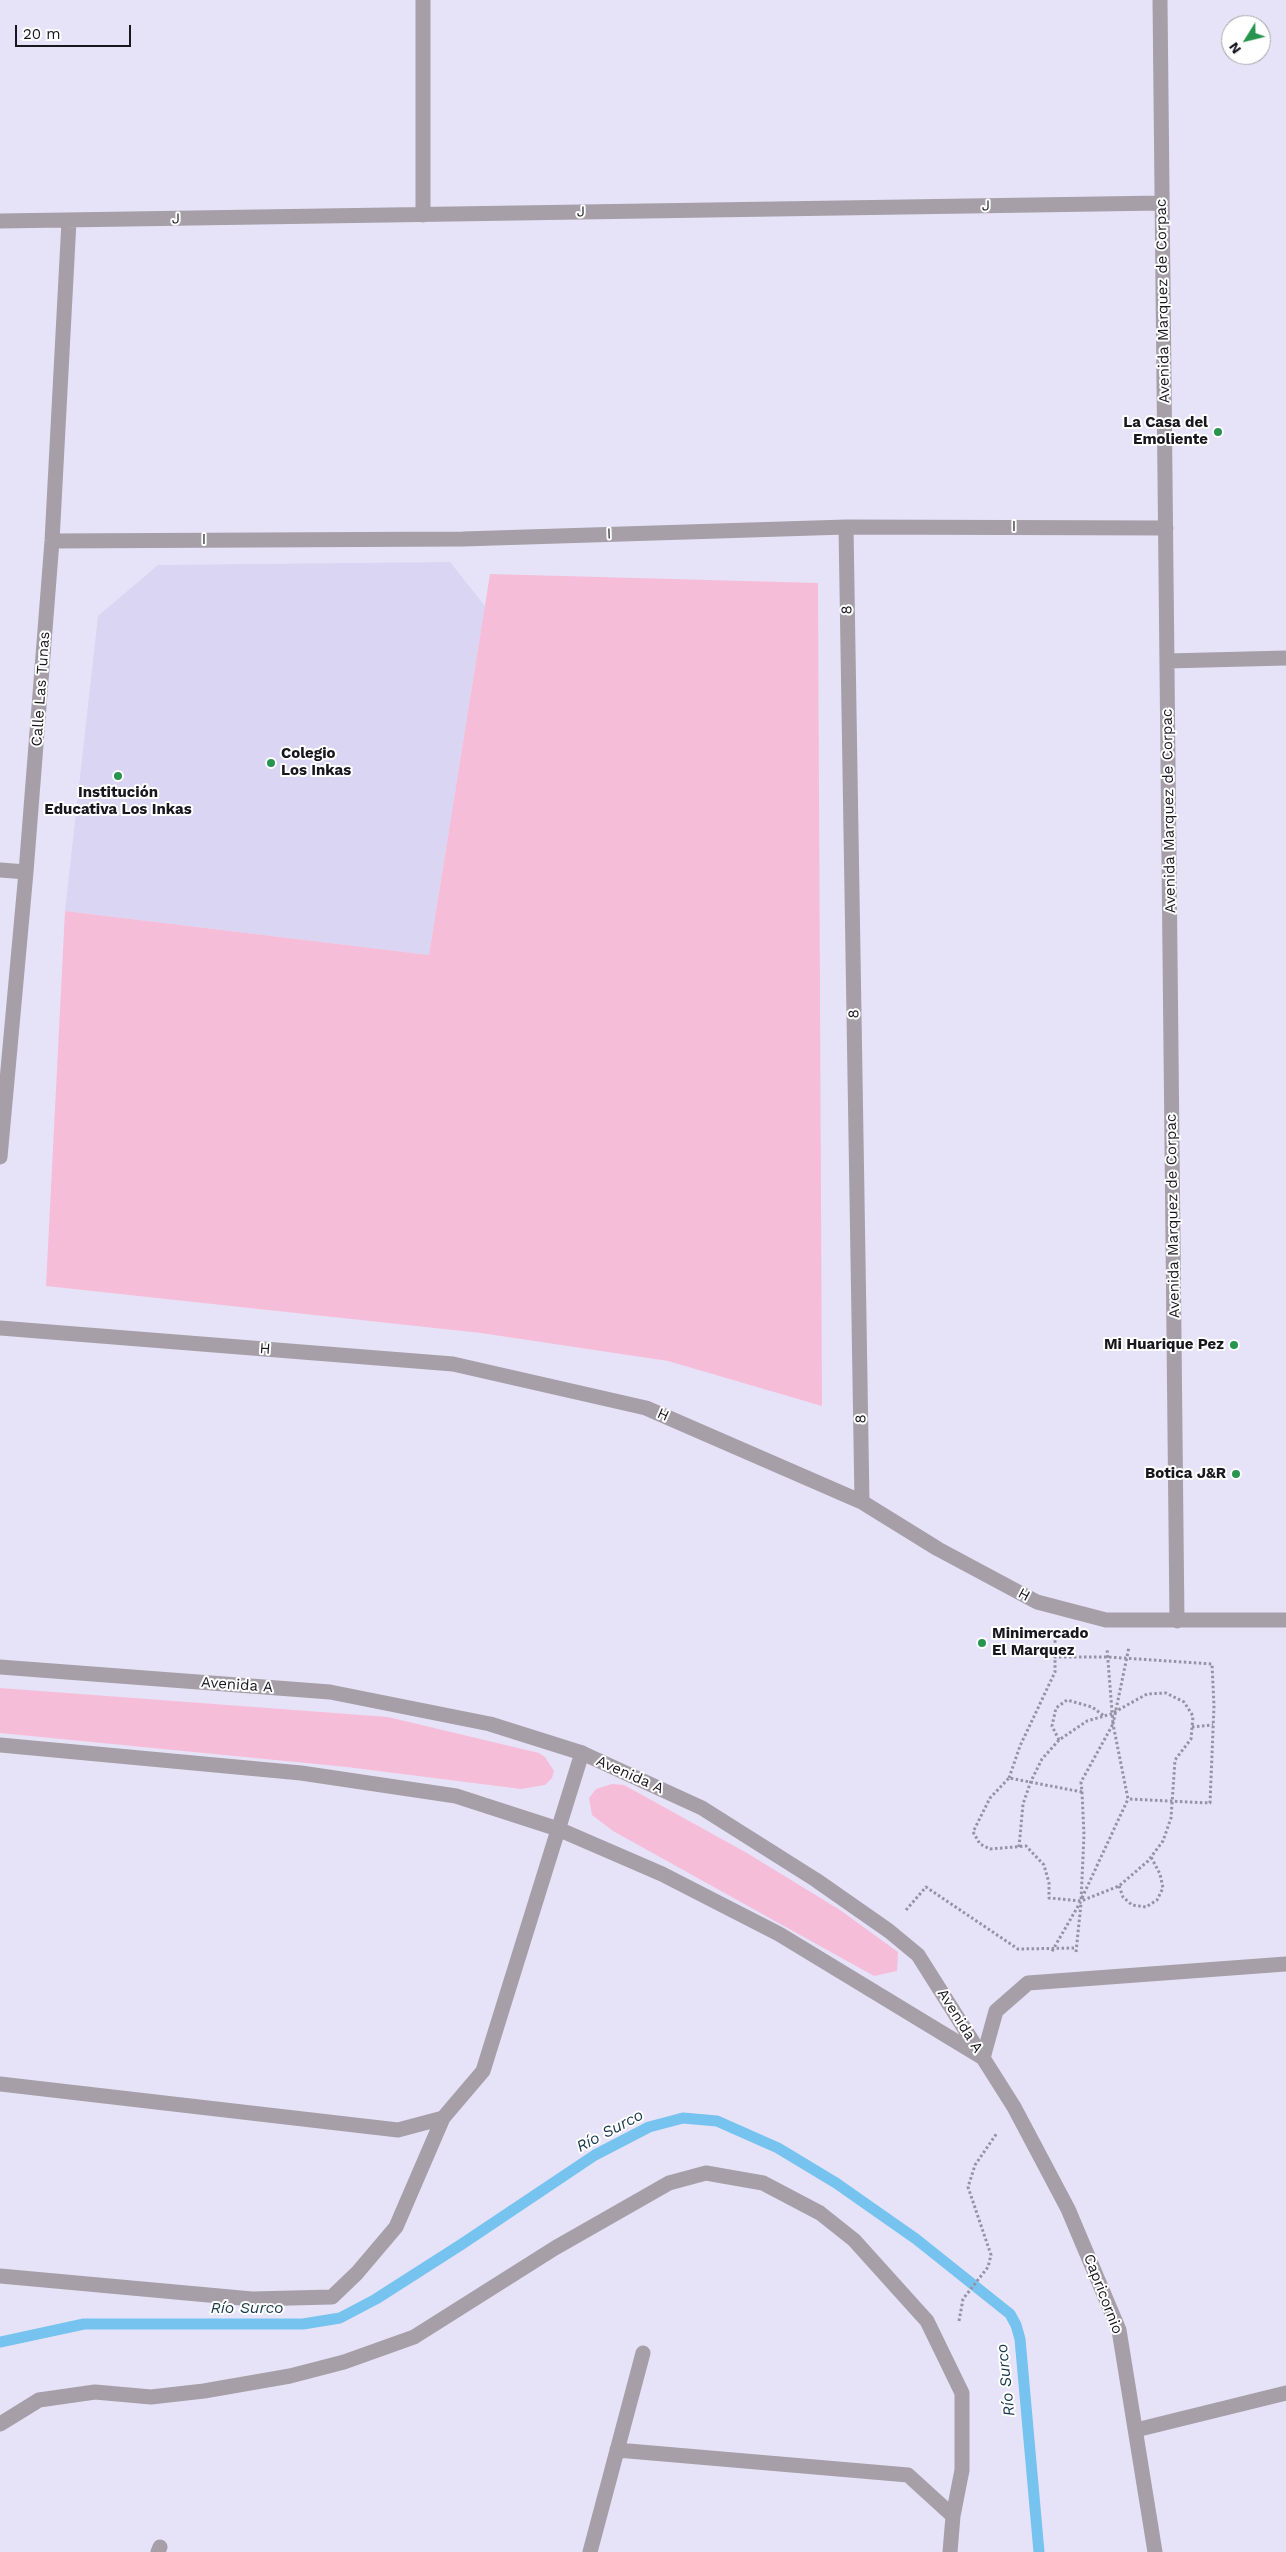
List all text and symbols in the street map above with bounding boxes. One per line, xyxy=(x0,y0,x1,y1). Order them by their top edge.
scale bar xyxy=(18,15,134,47)
north arrow xyxy=(1221,15,1271,65)
text: 20 m xyxy=(23,25,61,43)
text: N xyxy=(1225,39,1244,57)
street label: J xyxy=(982,197,990,215)
street label: Avenida Marquez de Corpac xyxy=(1152,199,1174,403)
street label: J xyxy=(577,203,585,221)
street label: J xyxy=(172,210,180,228)
place label: La Casa del Emoliente xyxy=(1123,414,1208,449)
marker: La Casa del Emoliente xyxy=(1212,426,1224,438)
street label: I xyxy=(1012,518,1016,536)
street label: I xyxy=(606,525,612,543)
street label: I xyxy=(202,531,206,549)
street label: 8 xyxy=(838,605,856,615)
street label: Calle Las Tunas xyxy=(28,631,54,747)
street label: Avenida Marquez de Corpac xyxy=(1158,709,1180,913)
place label: Colegio Los Inkas xyxy=(281,745,351,780)
marker: Colegio Los Inkas xyxy=(265,757,277,769)
marker: Institución Educativa Los Inkas xyxy=(112,770,124,782)
place label: Institución Educativa Los Inkas xyxy=(44,784,192,819)
street label: 8 xyxy=(845,1009,863,1019)
street label: Avenida Marquez de Corpac xyxy=(1162,1114,1184,1318)
place label: Mi Huarique Pez xyxy=(1104,1336,1224,1354)
marker: Mi Huarique Pez xyxy=(1228,1339,1240,1351)
street label: H xyxy=(259,1340,271,1358)
street label: H xyxy=(654,1405,672,1425)
street label: 8 xyxy=(852,1414,870,1424)
place label: Botica J&R xyxy=(1145,1465,1226,1483)
marker: Botica J&R xyxy=(1230,1468,1242,1480)
street label: H xyxy=(1015,1584,1033,1606)
place label: Minimercado El Marquez xyxy=(992,1625,1088,1660)
marker: Minimercado El Marquez xyxy=(976,1637,988,1649)
street label: Avenida A xyxy=(200,1674,274,1696)
street label: Avenida A xyxy=(593,1752,667,1798)
street label: Avenida A xyxy=(933,1986,987,2056)
water label: Río Surco xyxy=(573,2105,647,2157)
street label: Capricornio xyxy=(1080,2252,1126,2336)
water label: Río Surco xyxy=(211,2298,283,2318)
water label: Río Surco xyxy=(993,2343,1019,2417)

